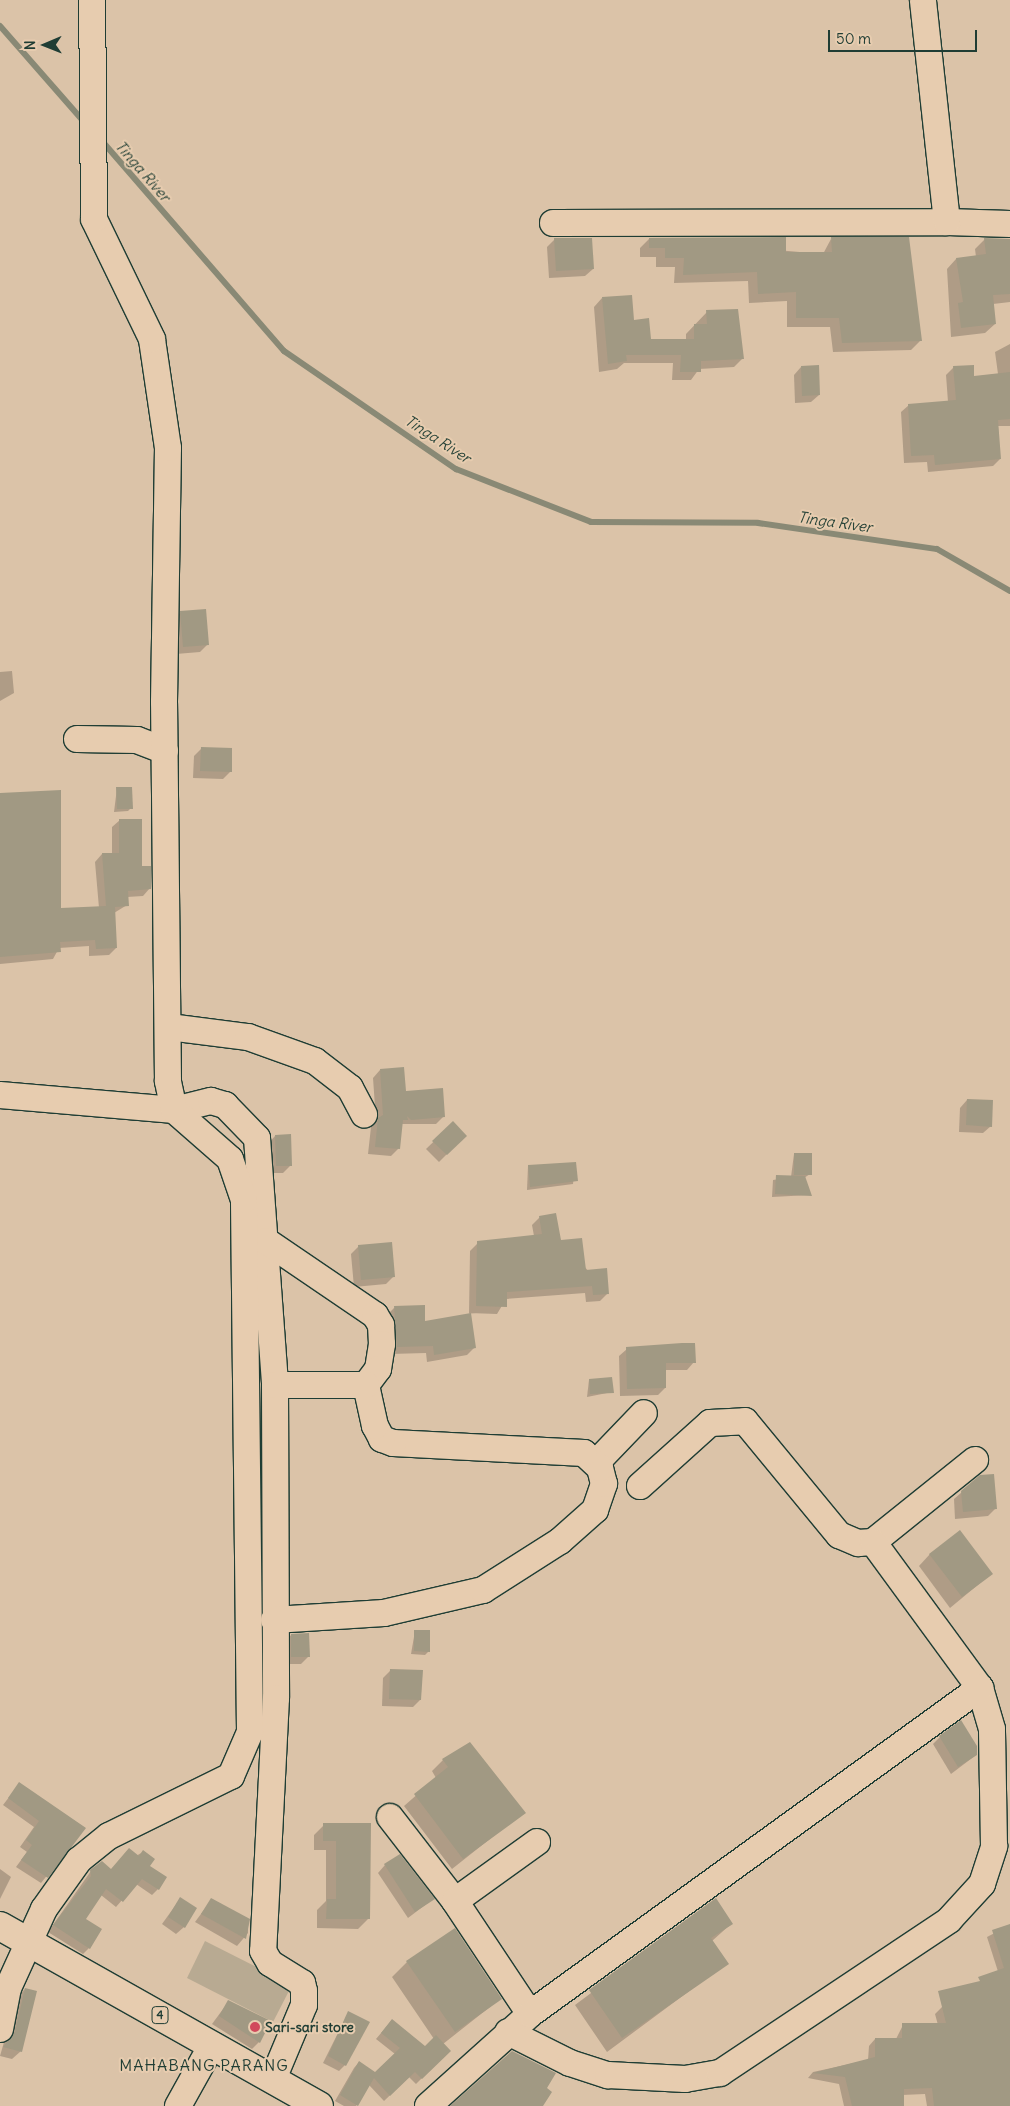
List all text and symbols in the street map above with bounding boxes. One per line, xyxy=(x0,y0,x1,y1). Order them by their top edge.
north arrow xyxy=(20,20,70,70)
scale bar xyxy=(830,20,979,52)
text: 50 m xyxy=(836,29,871,48)
text: N xyxy=(21,40,39,50)
water label: Tinga River xyxy=(112,137,174,205)
water label: Tinga River xyxy=(402,411,474,467)
water label: Tinga River xyxy=(797,508,873,536)
road number: 4 xyxy=(151,2006,169,2024)
place label: Sari-sari store xyxy=(265,2019,354,2035)
marker: Sari-sari store xyxy=(249,2021,261,2033)
district label: MAHABANG PARANG xyxy=(117,2055,291,2075)

